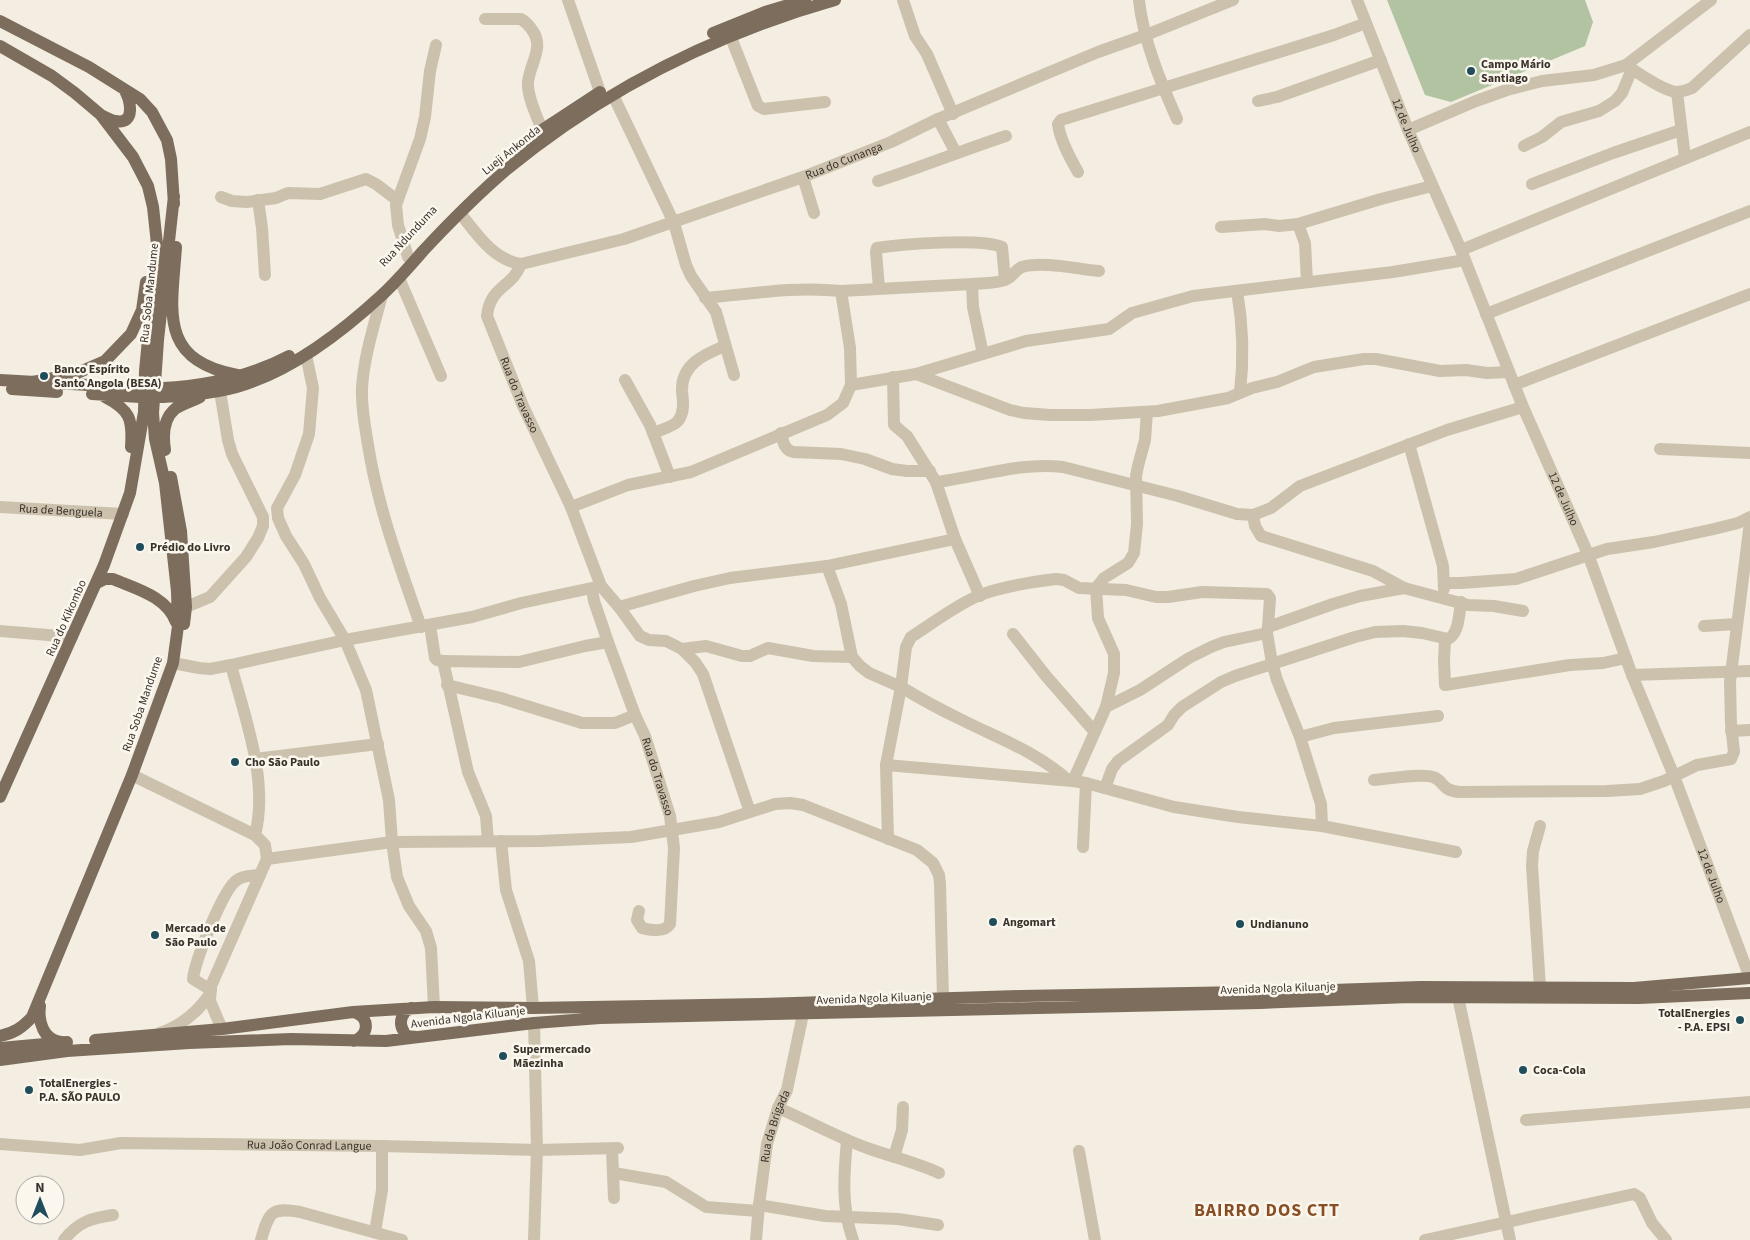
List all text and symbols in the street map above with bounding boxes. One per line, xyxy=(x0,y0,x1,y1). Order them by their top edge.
place label: Campo Mário Santiago xyxy=(1481,56,1551,87)
marker: Campo Mário Santiago xyxy=(1465,65,1477,77)
street label: 12 de Julho xyxy=(1387,96,1425,156)
street label: Lueji Ankonda xyxy=(478,121,544,179)
street label: Rua do Cunanga xyxy=(803,138,885,184)
street label: Rua Ndunduma xyxy=(375,202,441,271)
street label: Rua Soba Mandume xyxy=(136,242,163,344)
street label: Rua do Travasso xyxy=(495,355,543,436)
place label: Banco Espírito Santo Angola (BESA) xyxy=(54,361,162,392)
marker: Banco Espírito Santo Angola (BESA) xyxy=(38,370,50,382)
street label: 12 de Julho xyxy=(1544,469,1583,529)
street label: Rua de Benguela xyxy=(18,500,103,522)
place label: Prédio do Livro xyxy=(150,539,231,556)
marker: Prédio do Livro xyxy=(134,541,146,553)
street label: Rua do Kikombo xyxy=(42,577,91,659)
street label: Rua Soba Mandume xyxy=(118,654,167,754)
street label: Rua do Travasso xyxy=(637,735,677,818)
place label: Cho São Paulo xyxy=(245,754,320,771)
marker: Cho São Paulo xyxy=(229,756,241,768)
street label: 12 de Julho xyxy=(1693,846,1729,906)
place label: Angomart xyxy=(1002,914,1056,931)
marker: Angomart xyxy=(987,916,999,928)
place label: Undianuno xyxy=(1250,916,1309,933)
marker: Undianuno xyxy=(1234,918,1246,930)
place label: Mercado de São Paulo xyxy=(165,920,226,951)
marker: Mercado de São Paulo xyxy=(149,929,161,941)
street label: Avenida Ngola Kiluanje xyxy=(1220,978,1336,999)
street label: Avenida Ngola Kiluanje xyxy=(816,988,932,1009)
street label: Avenida Ngola Kiluanje xyxy=(410,1002,526,1033)
place label: TotalEnergies - P.A. EPSI xyxy=(1658,1005,1730,1036)
marker: TotalEnergies - P.A. EPSI xyxy=(1734,1014,1746,1026)
place label: Supermercado Mãezinha xyxy=(513,1041,591,1072)
marker: Supermercado Mãezinha xyxy=(497,1050,509,1062)
place label: Coca-Cola xyxy=(1533,1062,1586,1079)
marker: Coca-Cola xyxy=(1517,1064,1529,1076)
place label: TotalEnergies - P.A. SÃO PAULO xyxy=(39,1075,120,1106)
marker: TotalEnergies - P.A. SÃO PAULO xyxy=(23,1084,35,1096)
street label: Rua da Brigada xyxy=(757,1087,795,1164)
street label: Rua João Conrad Langue xyxy=(247,1136,372,1155)
north arrow xyxy=(15,1175,65,1225)
text: N xyxy=(35,1178,45,1198)
district label: BAIRRO DOS CTT xyxy=(1194,1198,1340,1223)

